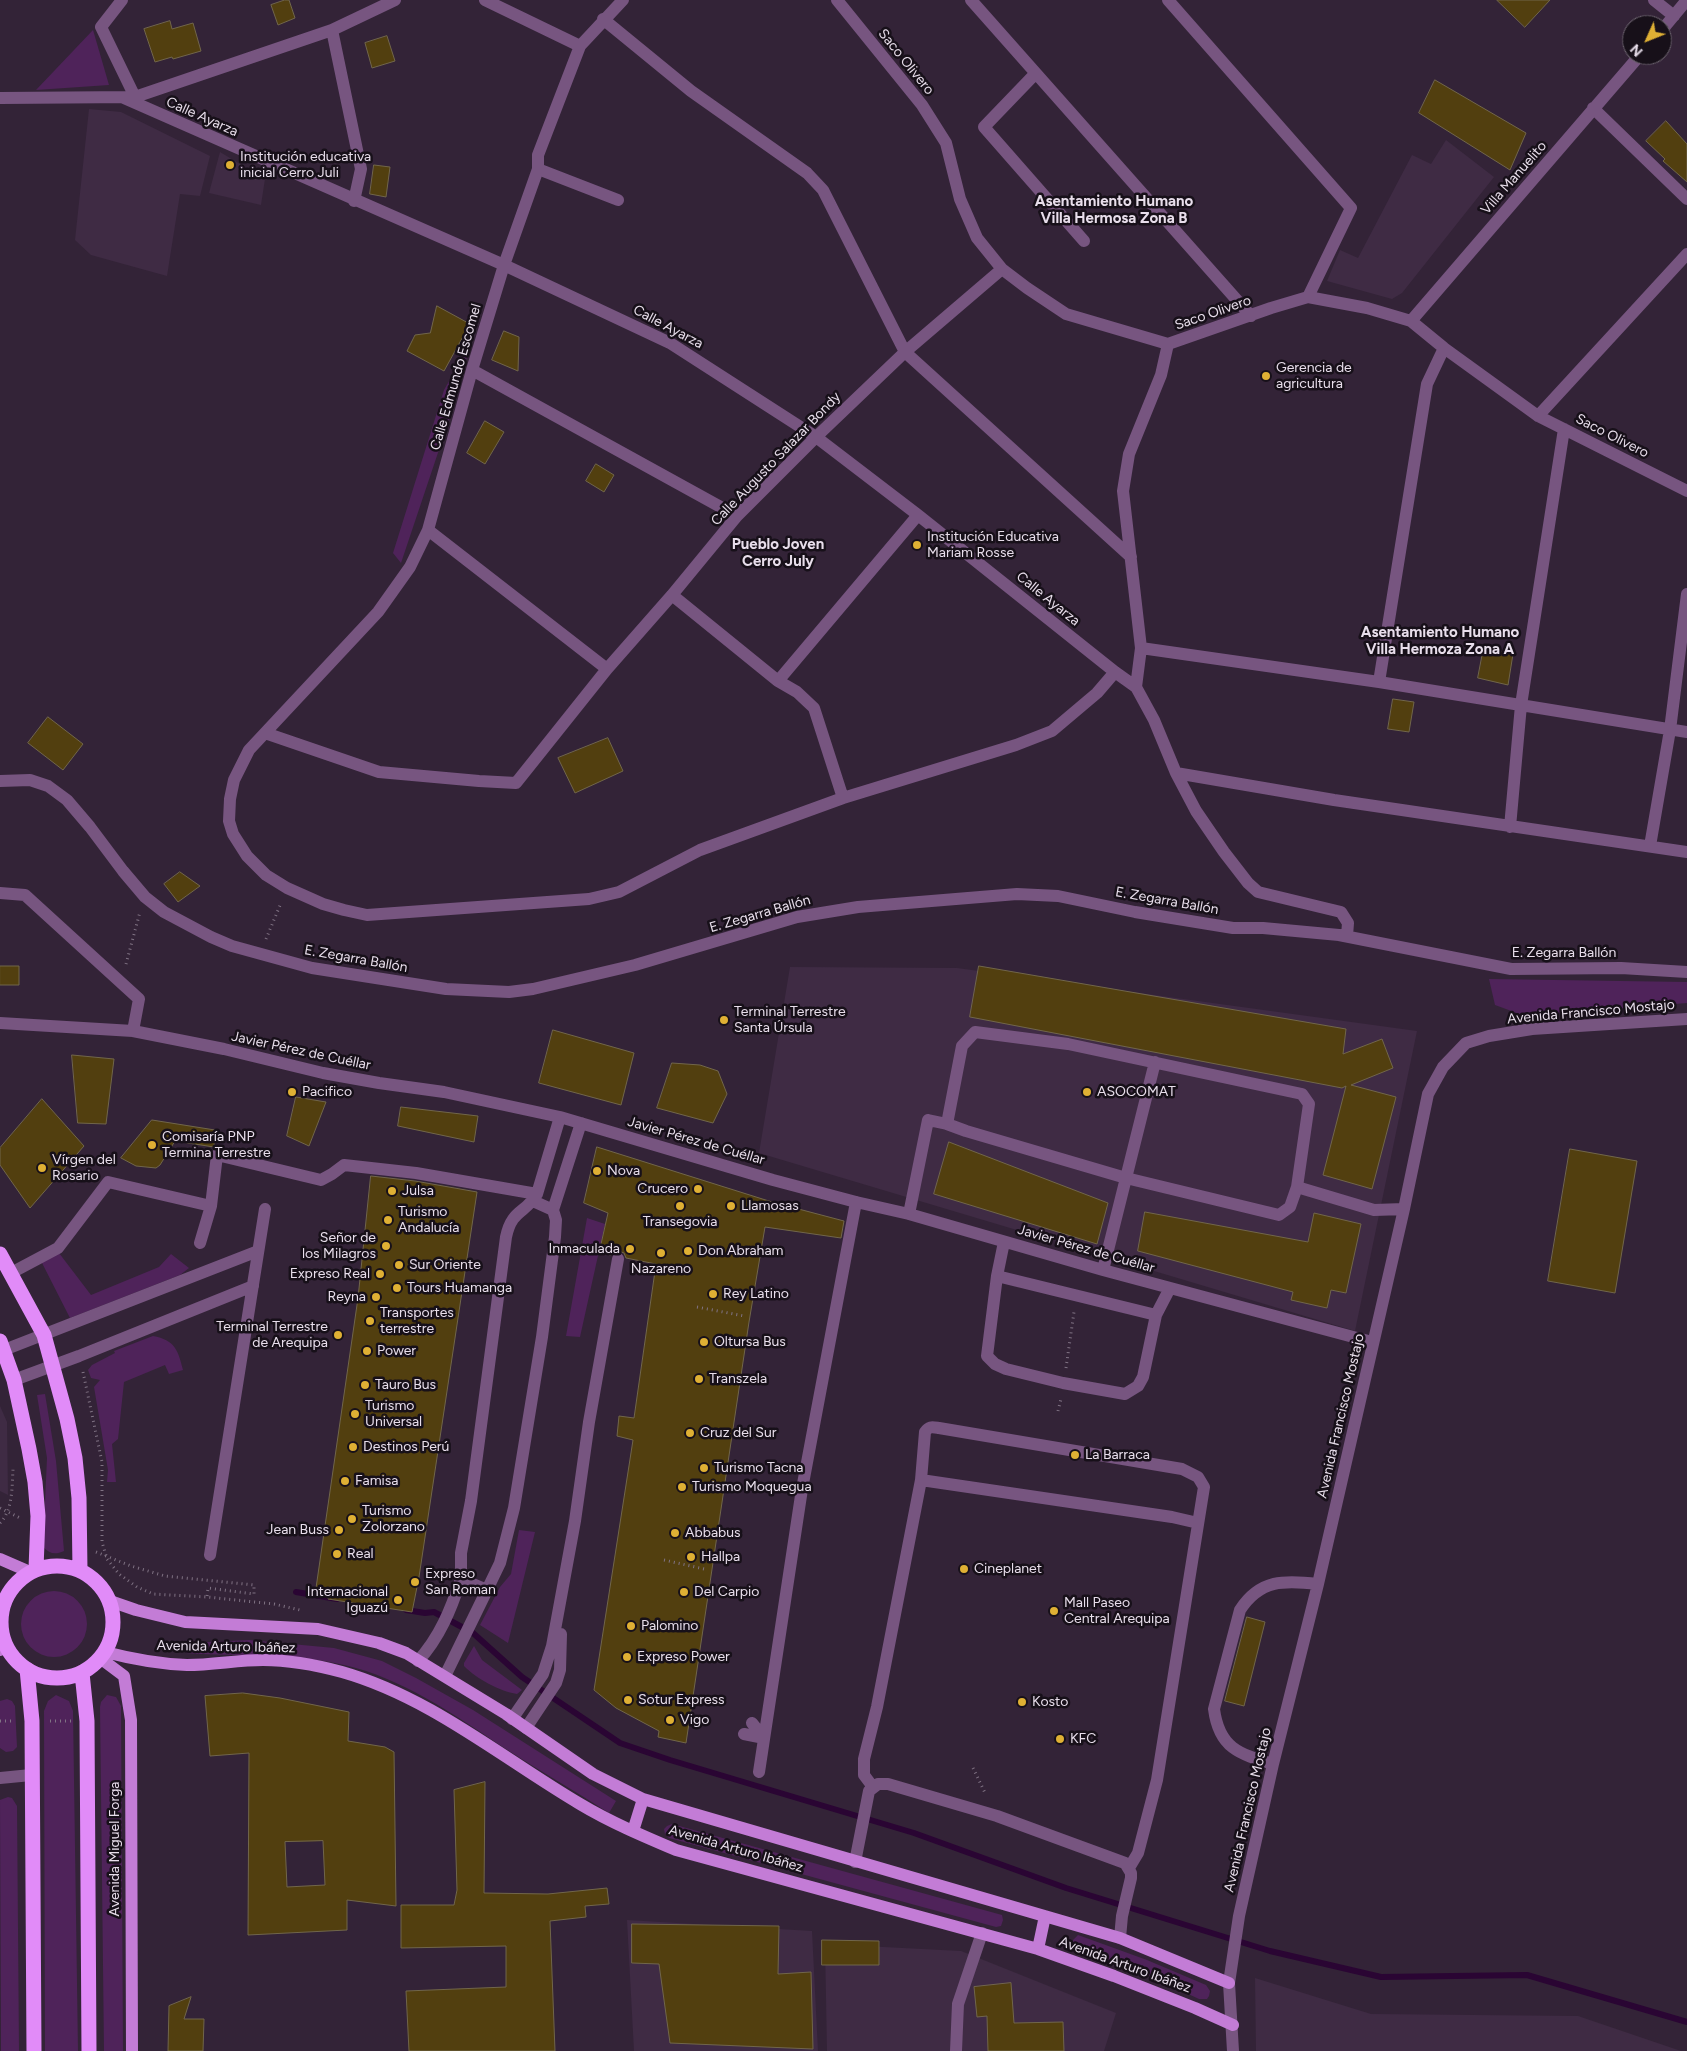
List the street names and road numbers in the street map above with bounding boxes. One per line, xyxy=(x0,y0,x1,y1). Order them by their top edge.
street label: Saco Olivero xyxy=(874,26,938,98)
street label: Calle Ayarza xyxy=(163,94,241,140)
street label: Villa Manuelito xyxy=(1478,138,1550,218)
street label: Saco Olivero xyxy=(1173,292,1253,334)
street label: Calle Edmundo Escomel xyxy=(427,302,485,452)
street label: Calle Ayarza xyxy=(630,302,706,352)
street label: Calle Augusto Salazar Bondy xyxy=(708,389,844,529)
street label: Saco Olivero xyxy=(1573,410,1651,462)
street label: Calle Ayarza xyxy=(1013,568,1083,630)
street label: E. Zegarra Ballón xyxy=(1114,884,1220,918)
street label: E. Zegarra Ballón xyxy=(707,892,813,936)
street label: E. Zegarra Ballón xyxy=(303,942,409,976)
street label: E. Zegarra Ballón xyxy=(1512,945,1616,961)
street label: Avenida Francisco Mostajo xyxy=(1506,996,1676,1028)
street label: Javier Pérez de Cuéllar xyxy=(230,1028,372,1074)
street label: Javier Pérez de Cuéllar xyxy=(626,1113,766,1169)
street label: Javier Pérez de Cuéllar xyxy=(1016,1221,1156,1277)
street label: Avenida Francisco Mostajo xyxy=(1314,1332,1368,1500)
street label: Avenida Arturo Ibáñez xyxy=(156,1637,296,1657)
street label: Avenida Francisco Mostajo xyxy=(1221,1726,1275,1894)
street label: Avenida Miguel Forga xyxy=(107,1782,123,1916)
street label: Avenida Arturo Ibáñez xyxy=(667,1822,805,1876)
street label: Avenida Arturo Ibáñez xyxy=(1057,1933,1193,1997)

